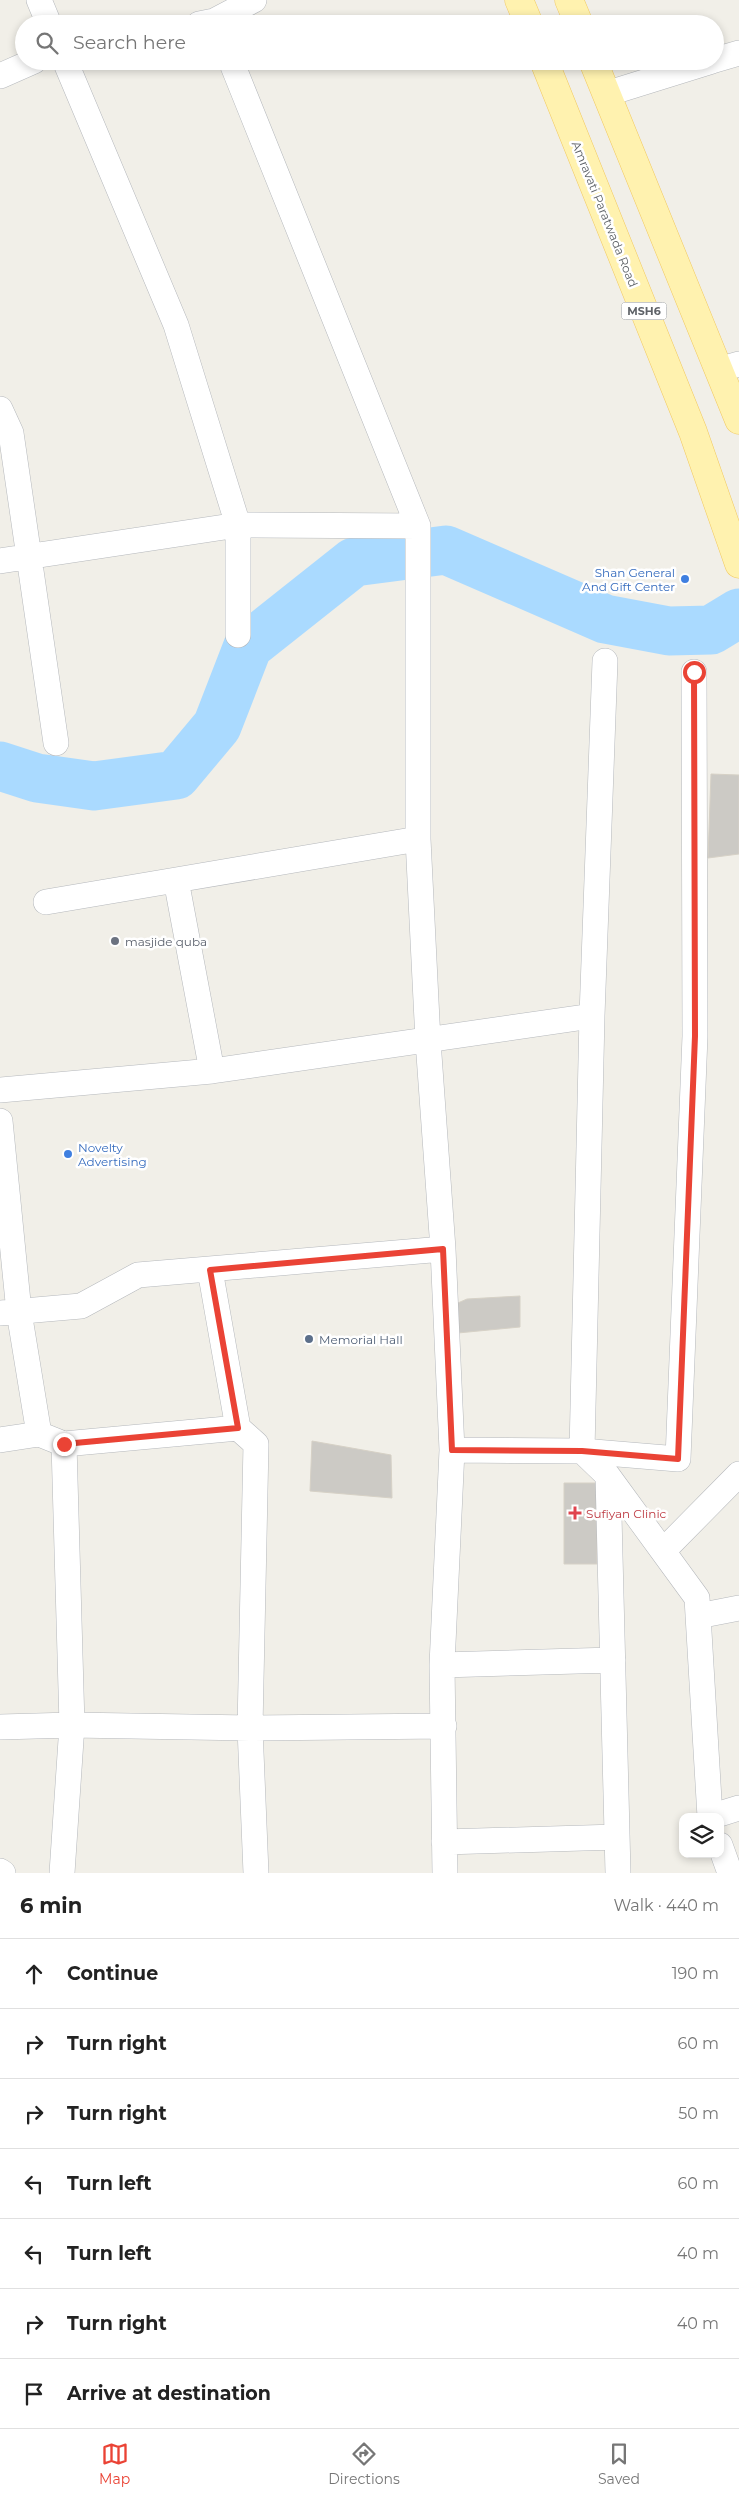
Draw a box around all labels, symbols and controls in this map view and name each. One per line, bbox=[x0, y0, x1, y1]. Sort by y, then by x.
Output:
search box bbox=[15, 15, 724, 70]
icon: search bbox=[33, 29, 61, 57]
text: Search here bbox=[73, 31, 186, 54]
street label: Amravati Paratwada Road bbox=[569, 139, 641, 289]
road number: MSH6 bbox=[622, 302, 666, 320]
place label: Shan General And Gift Center bbox=[582, 565, 675, 594]
marker: Shan General And Gift Center bbox=[679, 573, 691, 585]
route start bbox=[683, 661, 706, 684]
place label: masjide quba bbox=[125, 934, 207, 949]
marker: masjide quba bbox=[109, 935, 121, 947]
place label: Novelty Advertising bbox=[78, 1140, 147, 1169]
marker: Novelty Advertising bbox=[62, 1148, 74, 1160]
place label: Memorial Hall bbox=[319, 1332, 403, 1347]
marker: Memorial Hall bbox=[303, 1333, 315, 1345]
route end bbox=[53, 1433, 76, 1456]
marker: Sufiyan Clinic bbox=[568, 1506, 582, 1520]
place label: Sufiyan Clinic bbox=[586, 1506, 667, 1521]
map controls bbox=[679, 1813, 724, 1858]
button: layers bbox=[679, 1813, 724, 1858]
text: 6 min bbox=[20, 1893, 82, 1918]
text: Walk · 440 m bbox=[613, 1896, 719, 1915]
icon: ahead bbox=[20, 1960, 48, 1988]
text: Continue bbox=[67, 1962, 158, 1985]
text: 190 m bbox=[672, 1964, 719, 1983]
icon: right bbox=[20, 2030, 48, 2058]
text: Turn right bbox=[67, 2032, 167, 2055]
text: 60 m bbox=[677, 2034, 719, 2053]
icon: right bbox=[20, 2100, 48, 2128]
text: Turn right bbox=[67, 2102, 167, 2125]
text: 50 m bbox=[678, 2104, 719, 2123]
icon: left bbox=[20, 2170, 48, 2198]
text: Turn left bbox=[67, 2172, 152, 2195]
text: 60 m bbox=[677, 2174, 719, 2193]
icon: left bbox=[20, 2240, 48, 2268]
text: Turn left bbox=[67, 2242, 152, 2265]
text: 40 m bbox=[677, 2244, 719, 2263]
icon: right bbox=[20, 2310, 48, 2338]
text: Turn right bbox=[67, 2312, 167, 2335]
text: 40 m bbox=[677, 2314, 719, 2333]
icon: arrive bbox=[20, 2380, 48, 2408]
text: Arrive at destination bbox=[67, 2382, 271, 2405]
tab: Map bbox=[99, 2440, 130, 2488]
tab: Directions bbox=[328, 2440, 400, 2488]
tab: Saved bbox=[598, 2440, 640, 2488]

